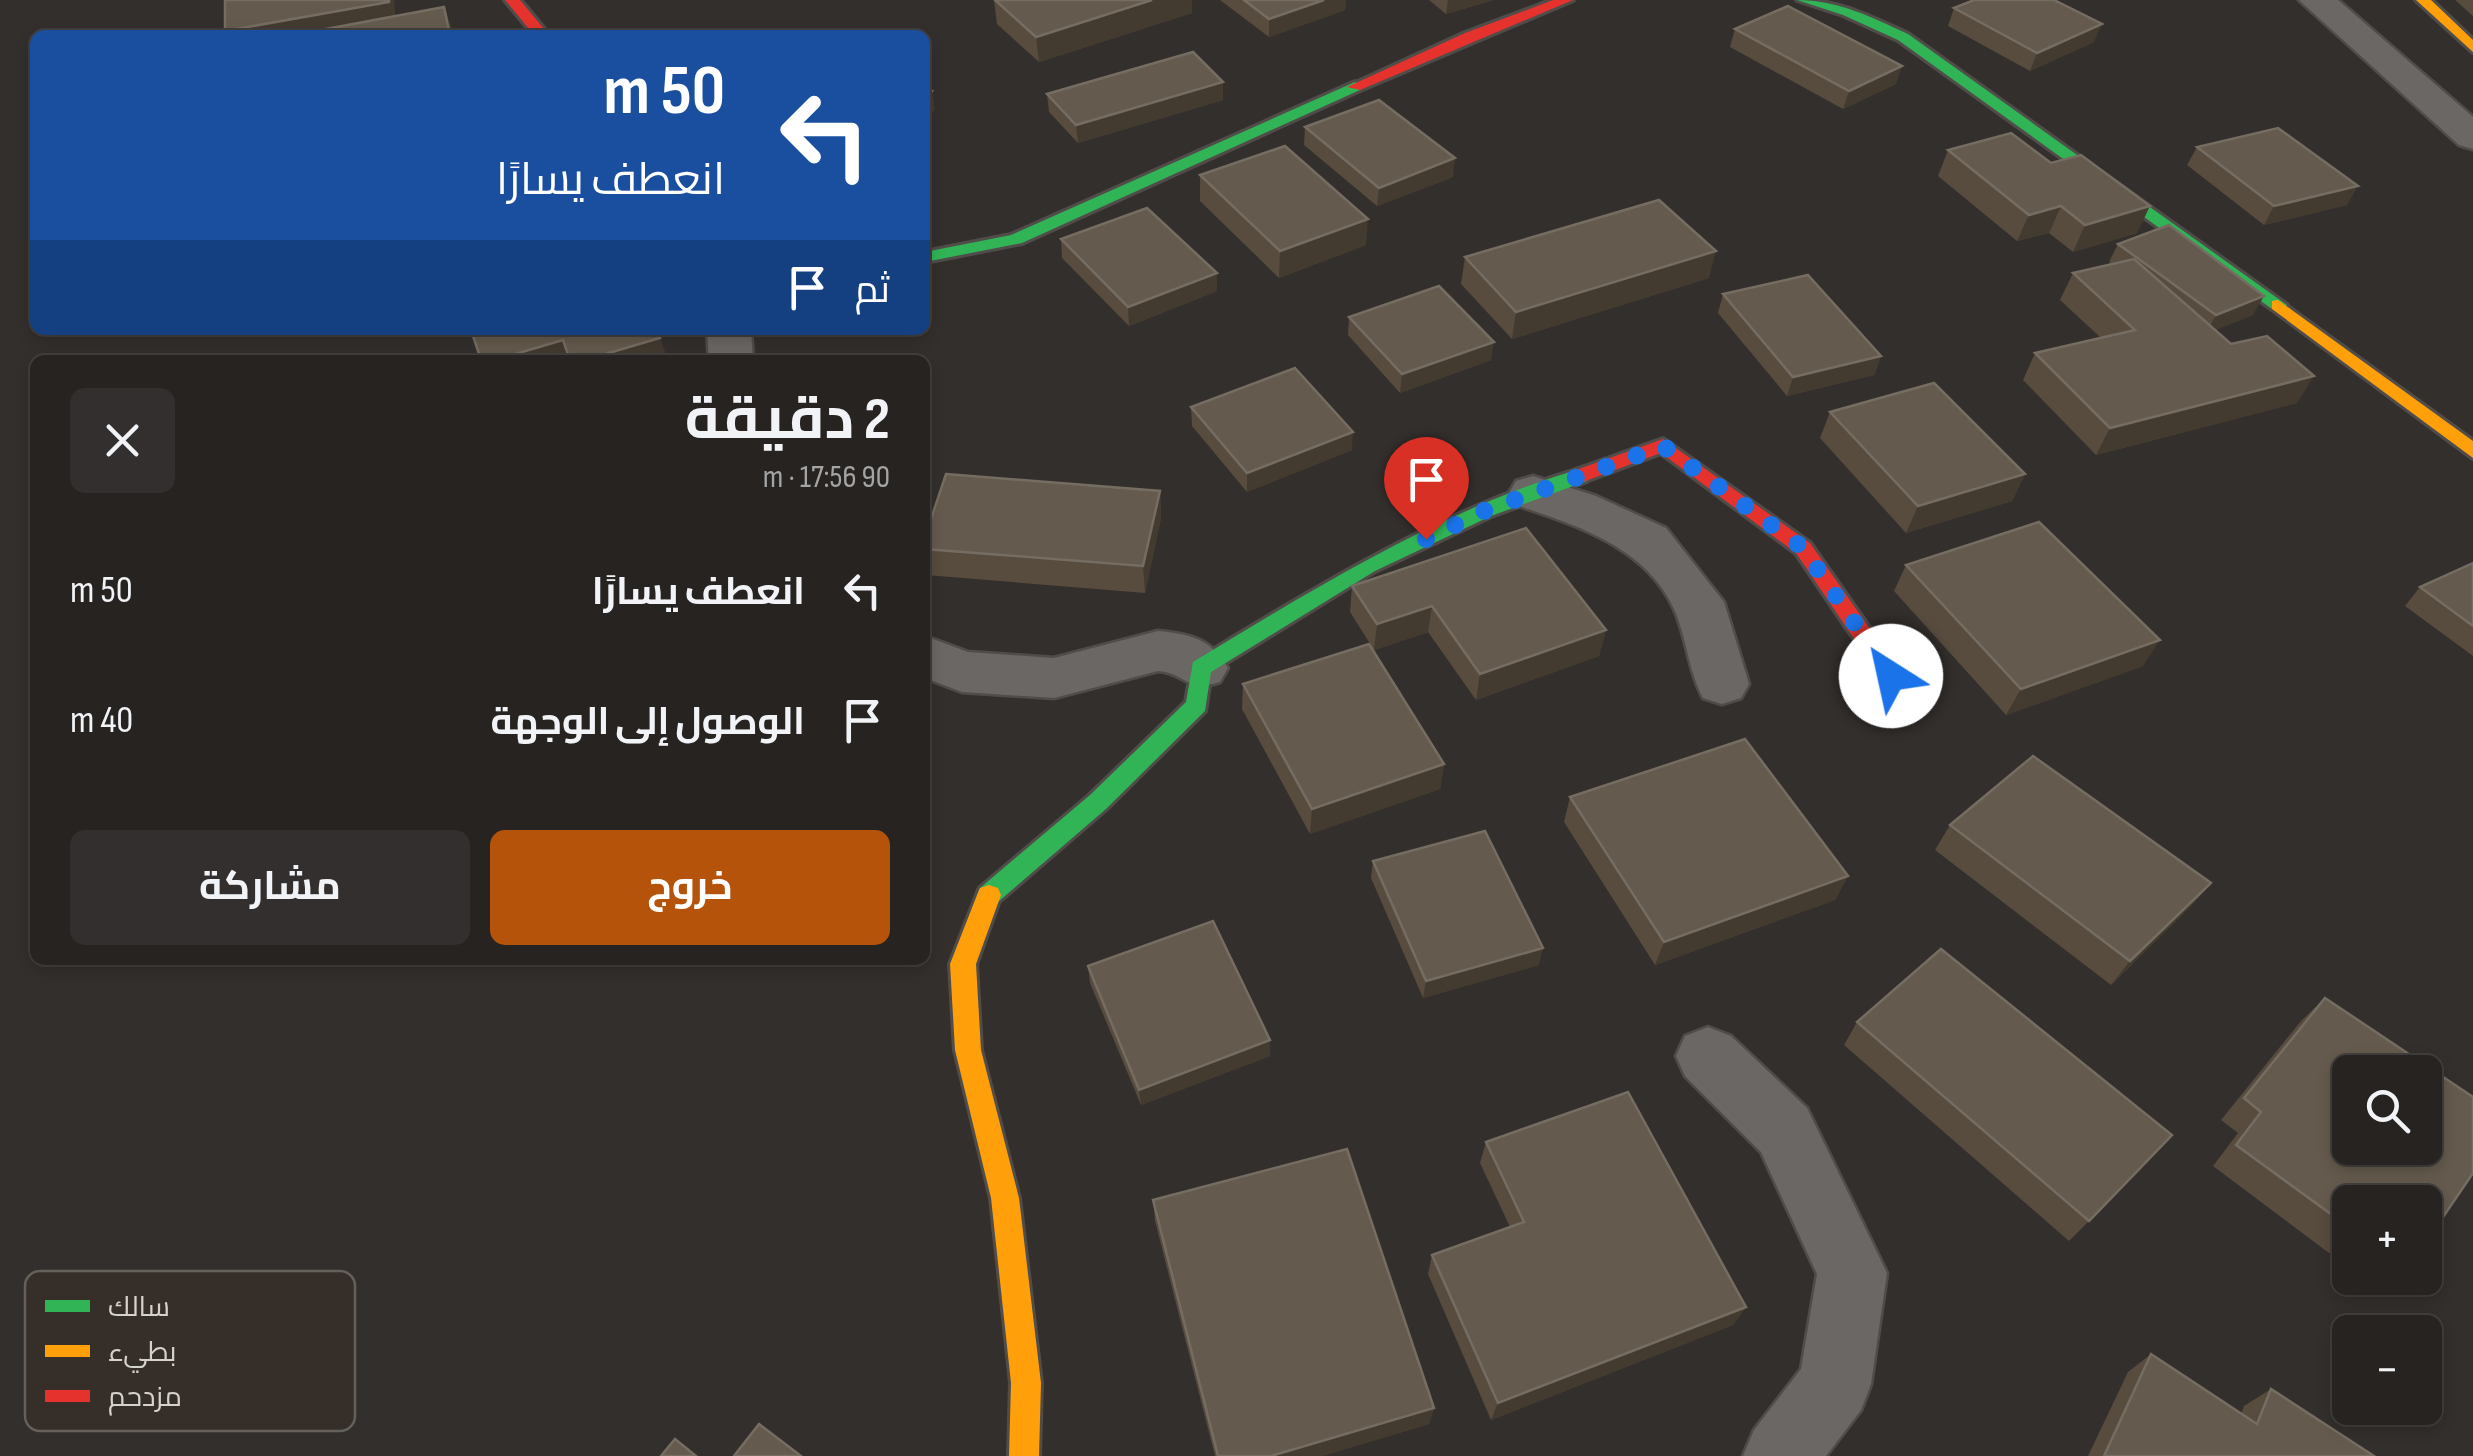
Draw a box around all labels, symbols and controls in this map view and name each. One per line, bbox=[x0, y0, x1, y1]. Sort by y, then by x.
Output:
text: 50 m bbox=[604, 50, 725, 134]
icon: left bbox=[760, 70, 890, 200]
text: انعطف يسارًا bbox=[496, 153, 725, 208]
icon: arrive bbox=[780, 260, 835, 315]
text: ثم bbox=[855, 268, 890, 313]
text: 2 دقيقة bbox=[685, 384, 890, 456]
button: close bbox=[70, 388, 175, 493]
pin bbox=[1384, 437, 1469, 540]
icon: arrive bbox=[1399, 452, 1454, 507]
text: 90 m · 17:56 bbox=[763, 458, 890, 497]
icon: left bbox=[835, 563, 890, 618]
text: 50 m bbox=[70, 568, 133, 613]
text: انعطف يسارًا bbox=[592, 570, 805, 615]
position arrow bbox=[1839, 624, 1943, 728]
icon: arrive bbox=[835, 693, 890, 748]
text: 40 m bbox=[70, 698, 133, 743]
text: الوصول إلى الوجهة bbox=[490, 700, 805, 745]
button: مشاركة bbox=[70, 830, 470, 945]
button: خروج bbox=[490, 830, 890, 945]
map controls bbox=[2332, 1055, 2442, 1425]
button: search bbox=[2332, 1055, 2442, 1165]
button: + bbox=[2332, 1185, 2442, 1295]
legend bbox=[25, 1271, 355, 1431]
text: سالك bbox=[108, 1291, 170, 1324]
button: − bbox=[2332, 1315, 2442, 1425]
text: بطيء bbox=[108, 1336, 176, 1373]
text: مزدحم bbox=[108, 1381, 182, 1416]

